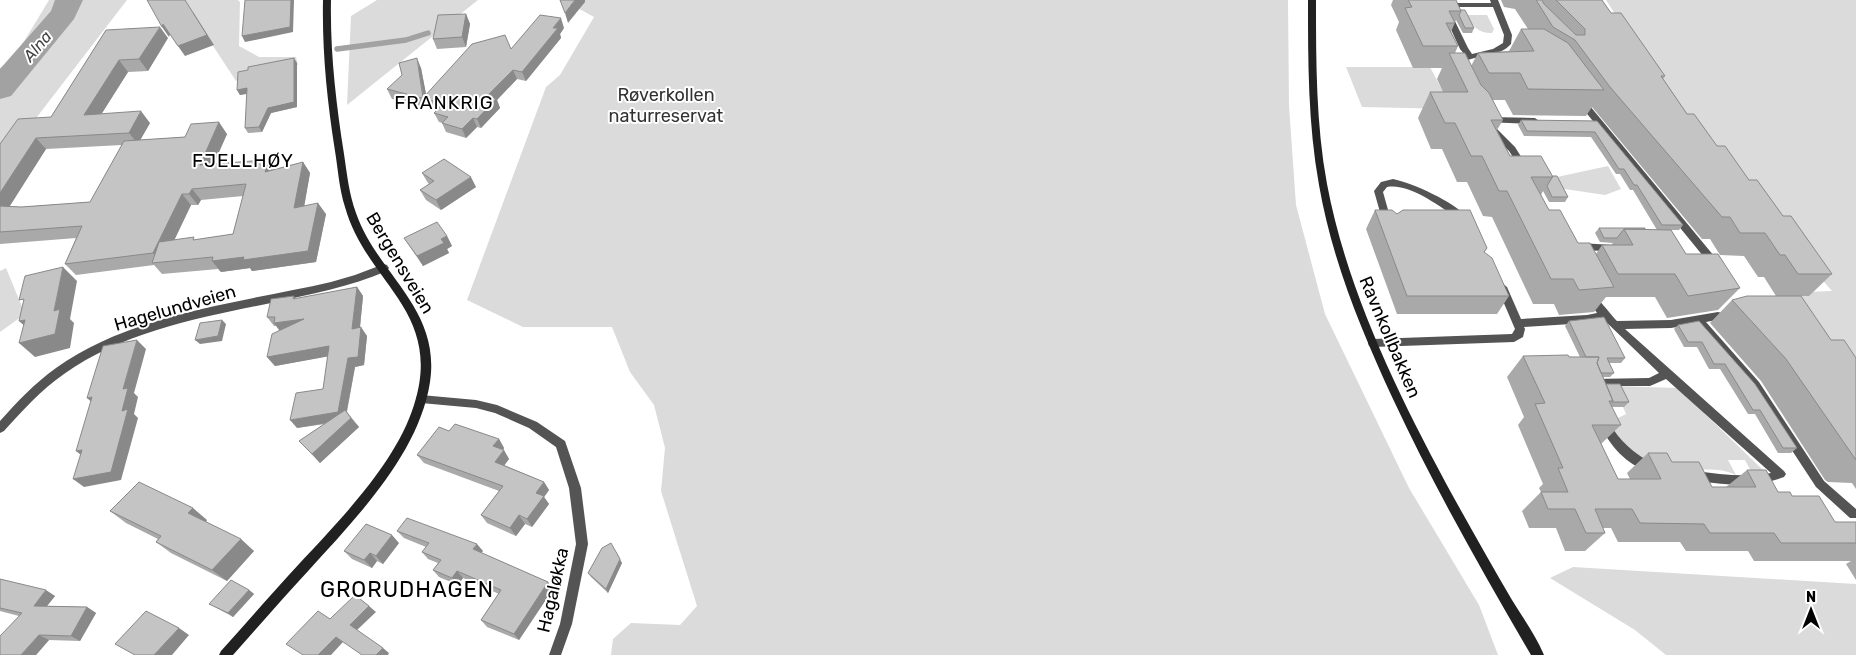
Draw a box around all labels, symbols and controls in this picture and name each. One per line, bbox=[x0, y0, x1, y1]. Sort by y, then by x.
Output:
water label: Alna bbox=[19, 27, 56, 66]
park label: Røverkollen naturreservat bbox=[609, 84, 723, 127]
district label: FRANKRIG bbox=[394, 91, 494, 114]
district label: FJELLHØY bbox=[192, 149, 294, 172]
street label: Bergensveien bbox=[361, 208, 439, 318]
street label: Ravnkollbakken bbox=[1354, 273, 1426, 401]
street label: Hagelundveien bbox=[112, 280, 238, 336]
street label: Hagaløkka bbox=[533, 545, 573, 635]
district label: GRORUDHAGEN bbox=[320, 576, 494, 603]
north arrow bbox=[1786, 585, 1836, 635]
text: N bbox=[1806, 589, 1816, 606]

